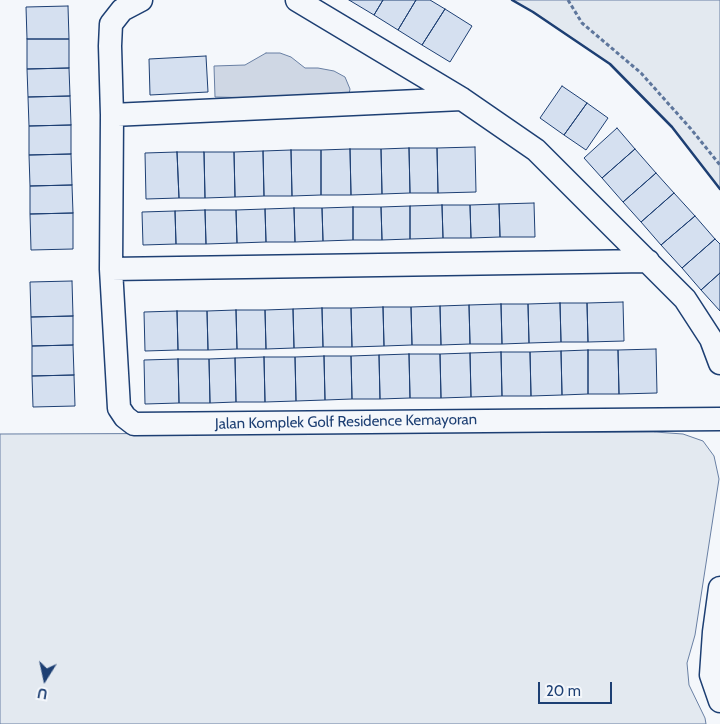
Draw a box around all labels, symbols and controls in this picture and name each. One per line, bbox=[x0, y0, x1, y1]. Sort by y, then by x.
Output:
street label: Jalan Komplek Golf Residence Kemayoran bbox=[215, 411, 477, 433]
north arrow bbox=[20, 654, 70, 704]
scale bar bbox=[540, 672, 614, 704]
text: 20 m bbox=[546, 682, 581, 700]
text: U bbox=[36, 684, 49, 704]

